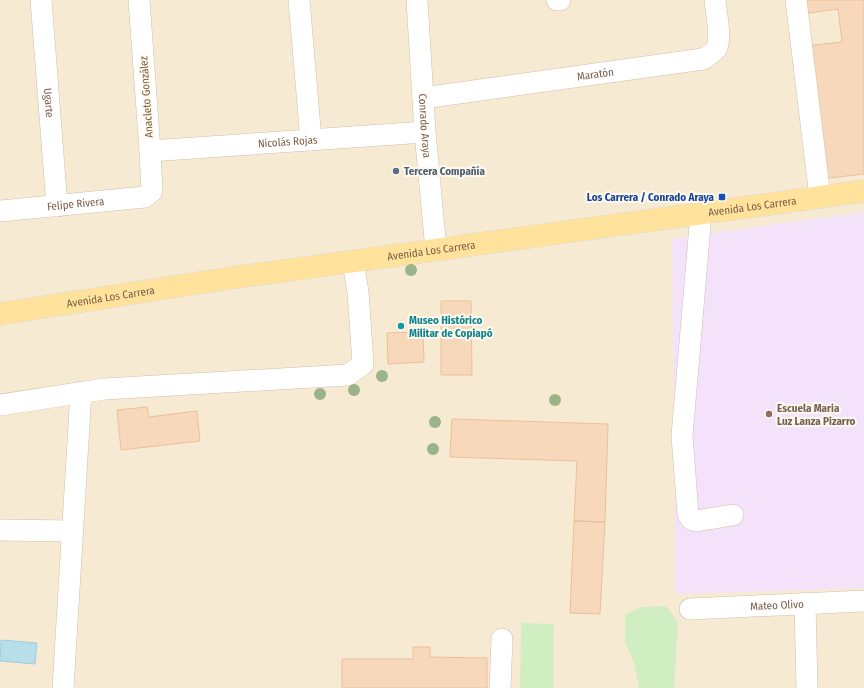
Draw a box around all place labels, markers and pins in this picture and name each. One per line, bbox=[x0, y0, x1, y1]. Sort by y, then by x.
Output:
place label: Tercera Compañía bbox=[404, 165, 485, 178]
marker: Tercera Compañía bbox=[391, 166, 401, 176]
place label: Los Carrera / Conrado Araya bbox=[587, 191, 715, 204]
marker: Los Carrera / Conrado Araya bbox=[717, 192, 727, 202]
place label: Museo Histórico Militar de Copiapó bbox=[409, 314, 493, 340]
marker: Museo Histórico Militar de Copiapó bbox=[396, 321, 406, 331]
place label: Escuela Maria Luz Lanza Pizarro bbox=[777, 402, 856, 428]
marker: Escuela Maria Luz Lanza Pizarro bbox=[764, 409, 774, 419]

